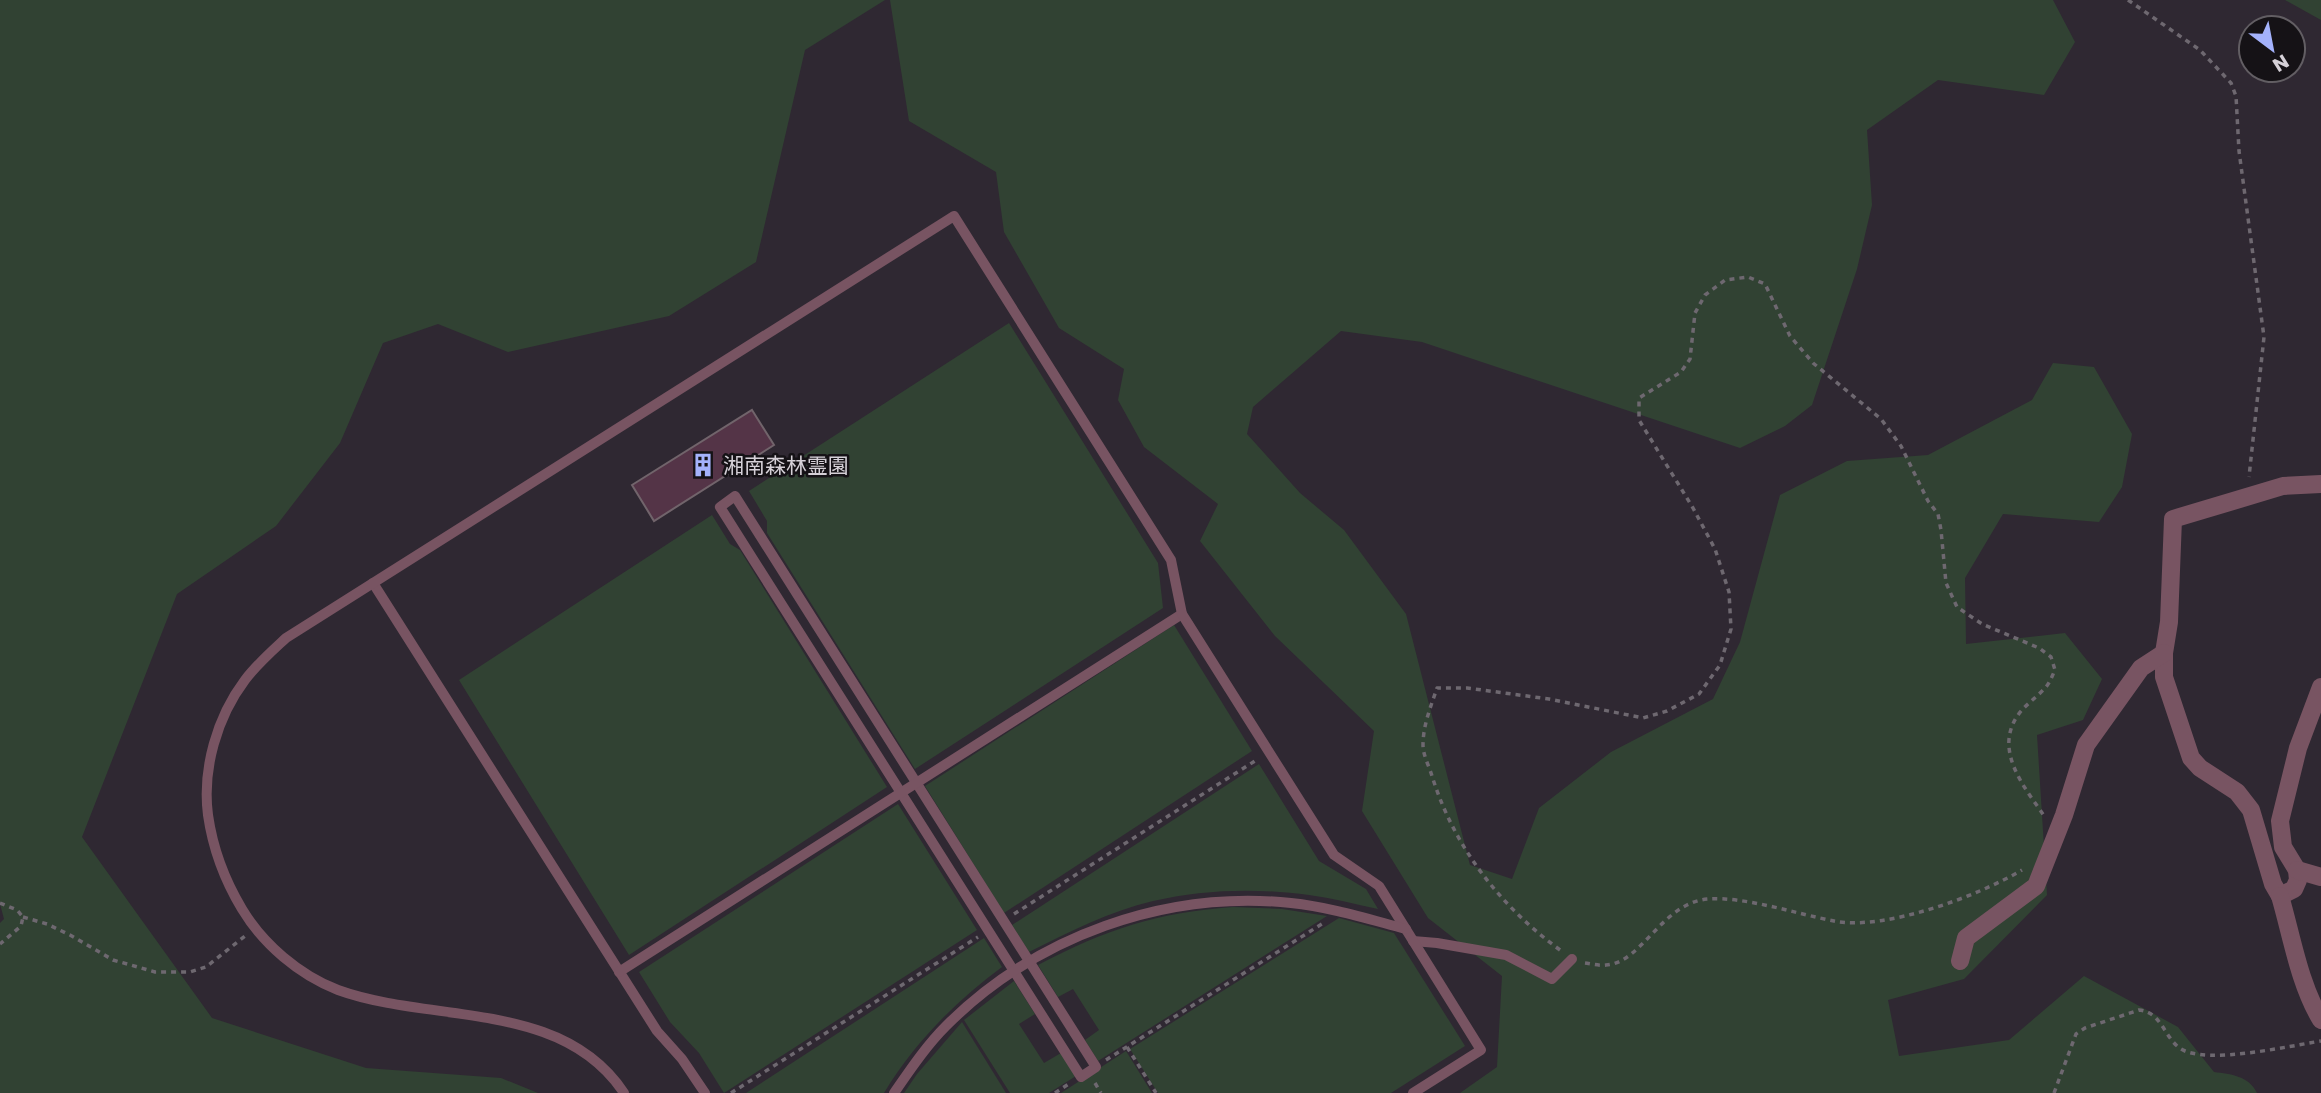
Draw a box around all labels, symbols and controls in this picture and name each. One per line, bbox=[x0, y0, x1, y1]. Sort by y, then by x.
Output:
north arrow bbox=[2237, 14, 2307, 84]
text: N bbox=[2268, 48, 2294, 78]
building icon: 湘南森林霊園 bbox=[689, 451, 717, 479]
place label: 湘南森林霊園 bbox=[723, 451, 849, 480]

